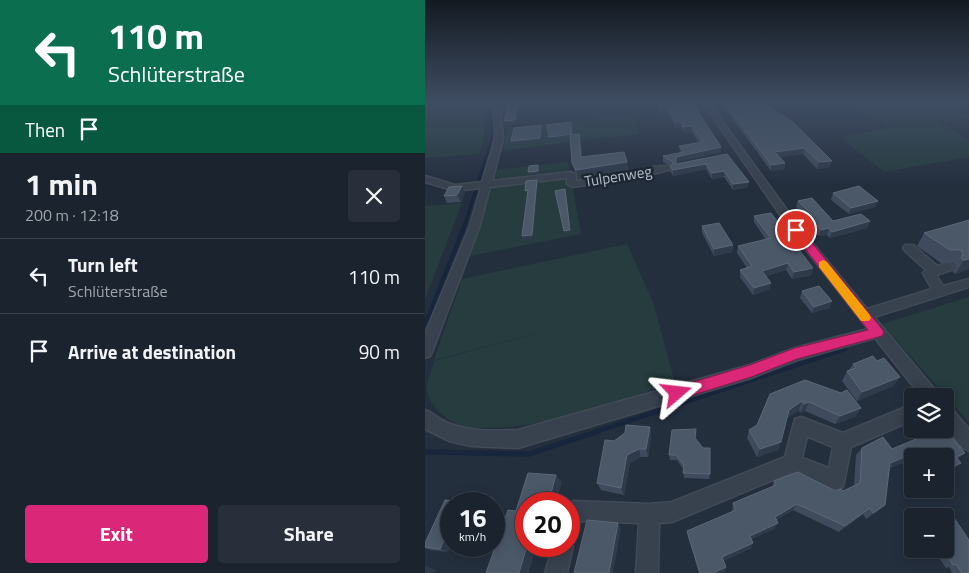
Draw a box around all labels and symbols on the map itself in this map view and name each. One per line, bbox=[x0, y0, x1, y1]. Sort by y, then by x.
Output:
street label: Tulpenweg bbox=[583, 159, 654, 193]
pin bbox=[775, 209, 817, 251]
position arrow bbox=[650, 366, 702, 418]
speed limit sign: 20 bbox=[515, 492, 580, 557]

